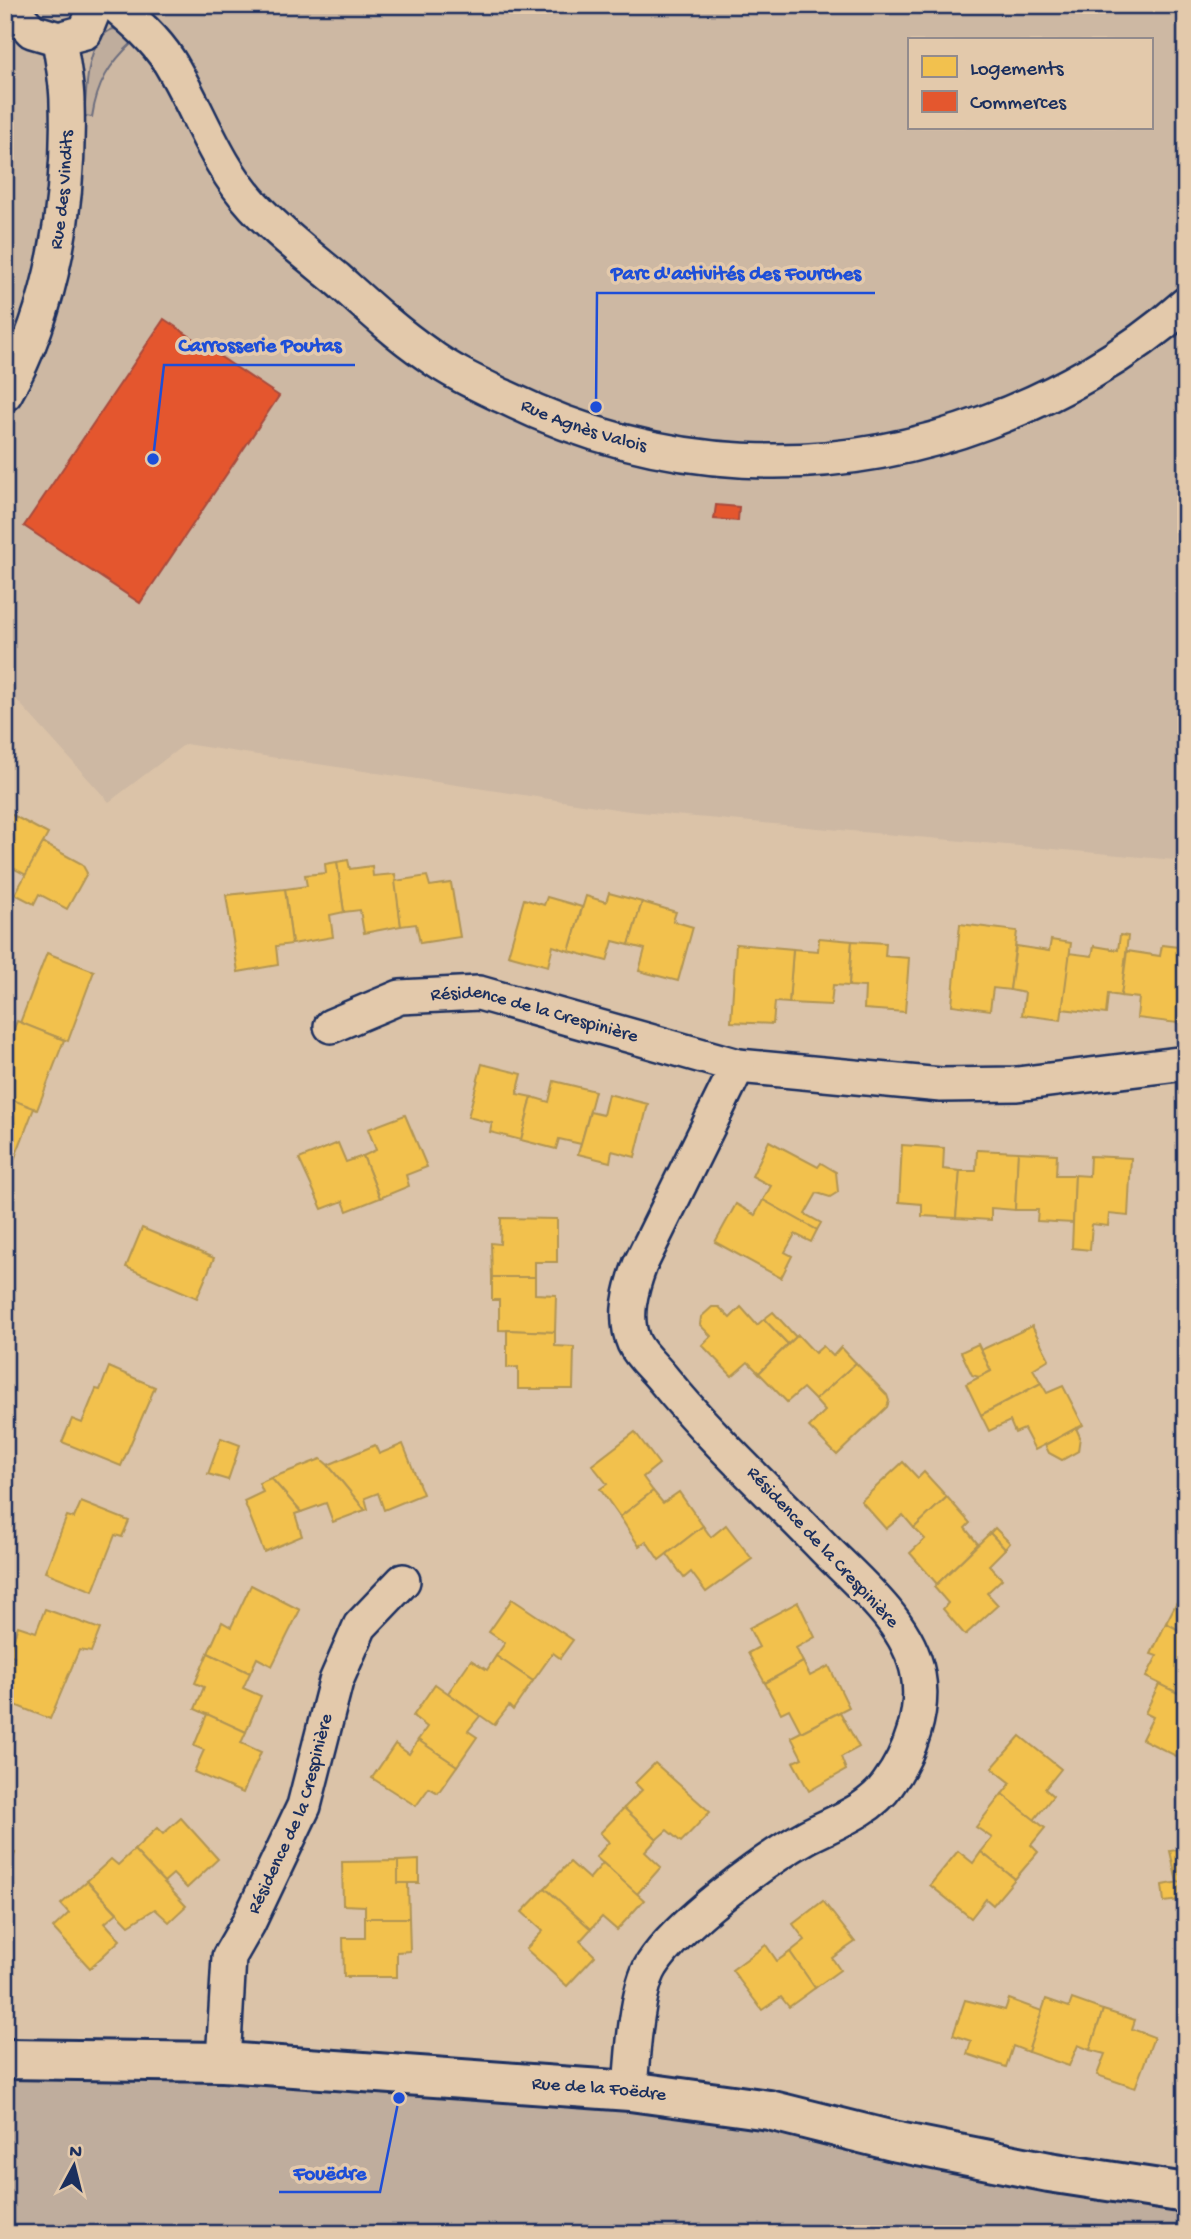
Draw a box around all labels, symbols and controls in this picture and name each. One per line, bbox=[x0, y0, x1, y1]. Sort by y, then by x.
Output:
legend bbox=[908, 38, 1152, 130]
text: Logements bbox=[970, 58, 1065, 83]
text: Commerces bbox=[970, 92, 1067, 117]
street label: Rue des Vindits bbox=[45, 129, 79, 251]
callout: Parc d'activités des Fourches bbox=[597, 251, 875, 293]
text: Parc d'activités des Fourches bbox=[610, 263, 862, 288]
callout: Carrosserie Poutas bbox=[164, 323, 355, 365]
text: Carrosserie Poutas bbox=[177, 335, 343, 360]
street label: Rue Agnès Valois bbox=[517, 394, 650, 458]
street label: Résidence de la Crespinière bbox=[430, 981, 641, 1049]
street label: Résidence de la Crespinière bbox=[741, 1462, 903, 1634]
street label: Résidence de la Crespinière bbox=[243, 1711, 339, 1918]
street label: Rue de la Foëdre bbox=[531, 2073, 668, 2107]
north arrow bbox=[38, 2130, 108, 2200]
text: N bbox=[68, 2140, 83, 2165]
callout: Fouëdre bbox=[279, 2150, 380, 2192]
text: Fouëdre bbox=[293, 2163, 368, 2188]

